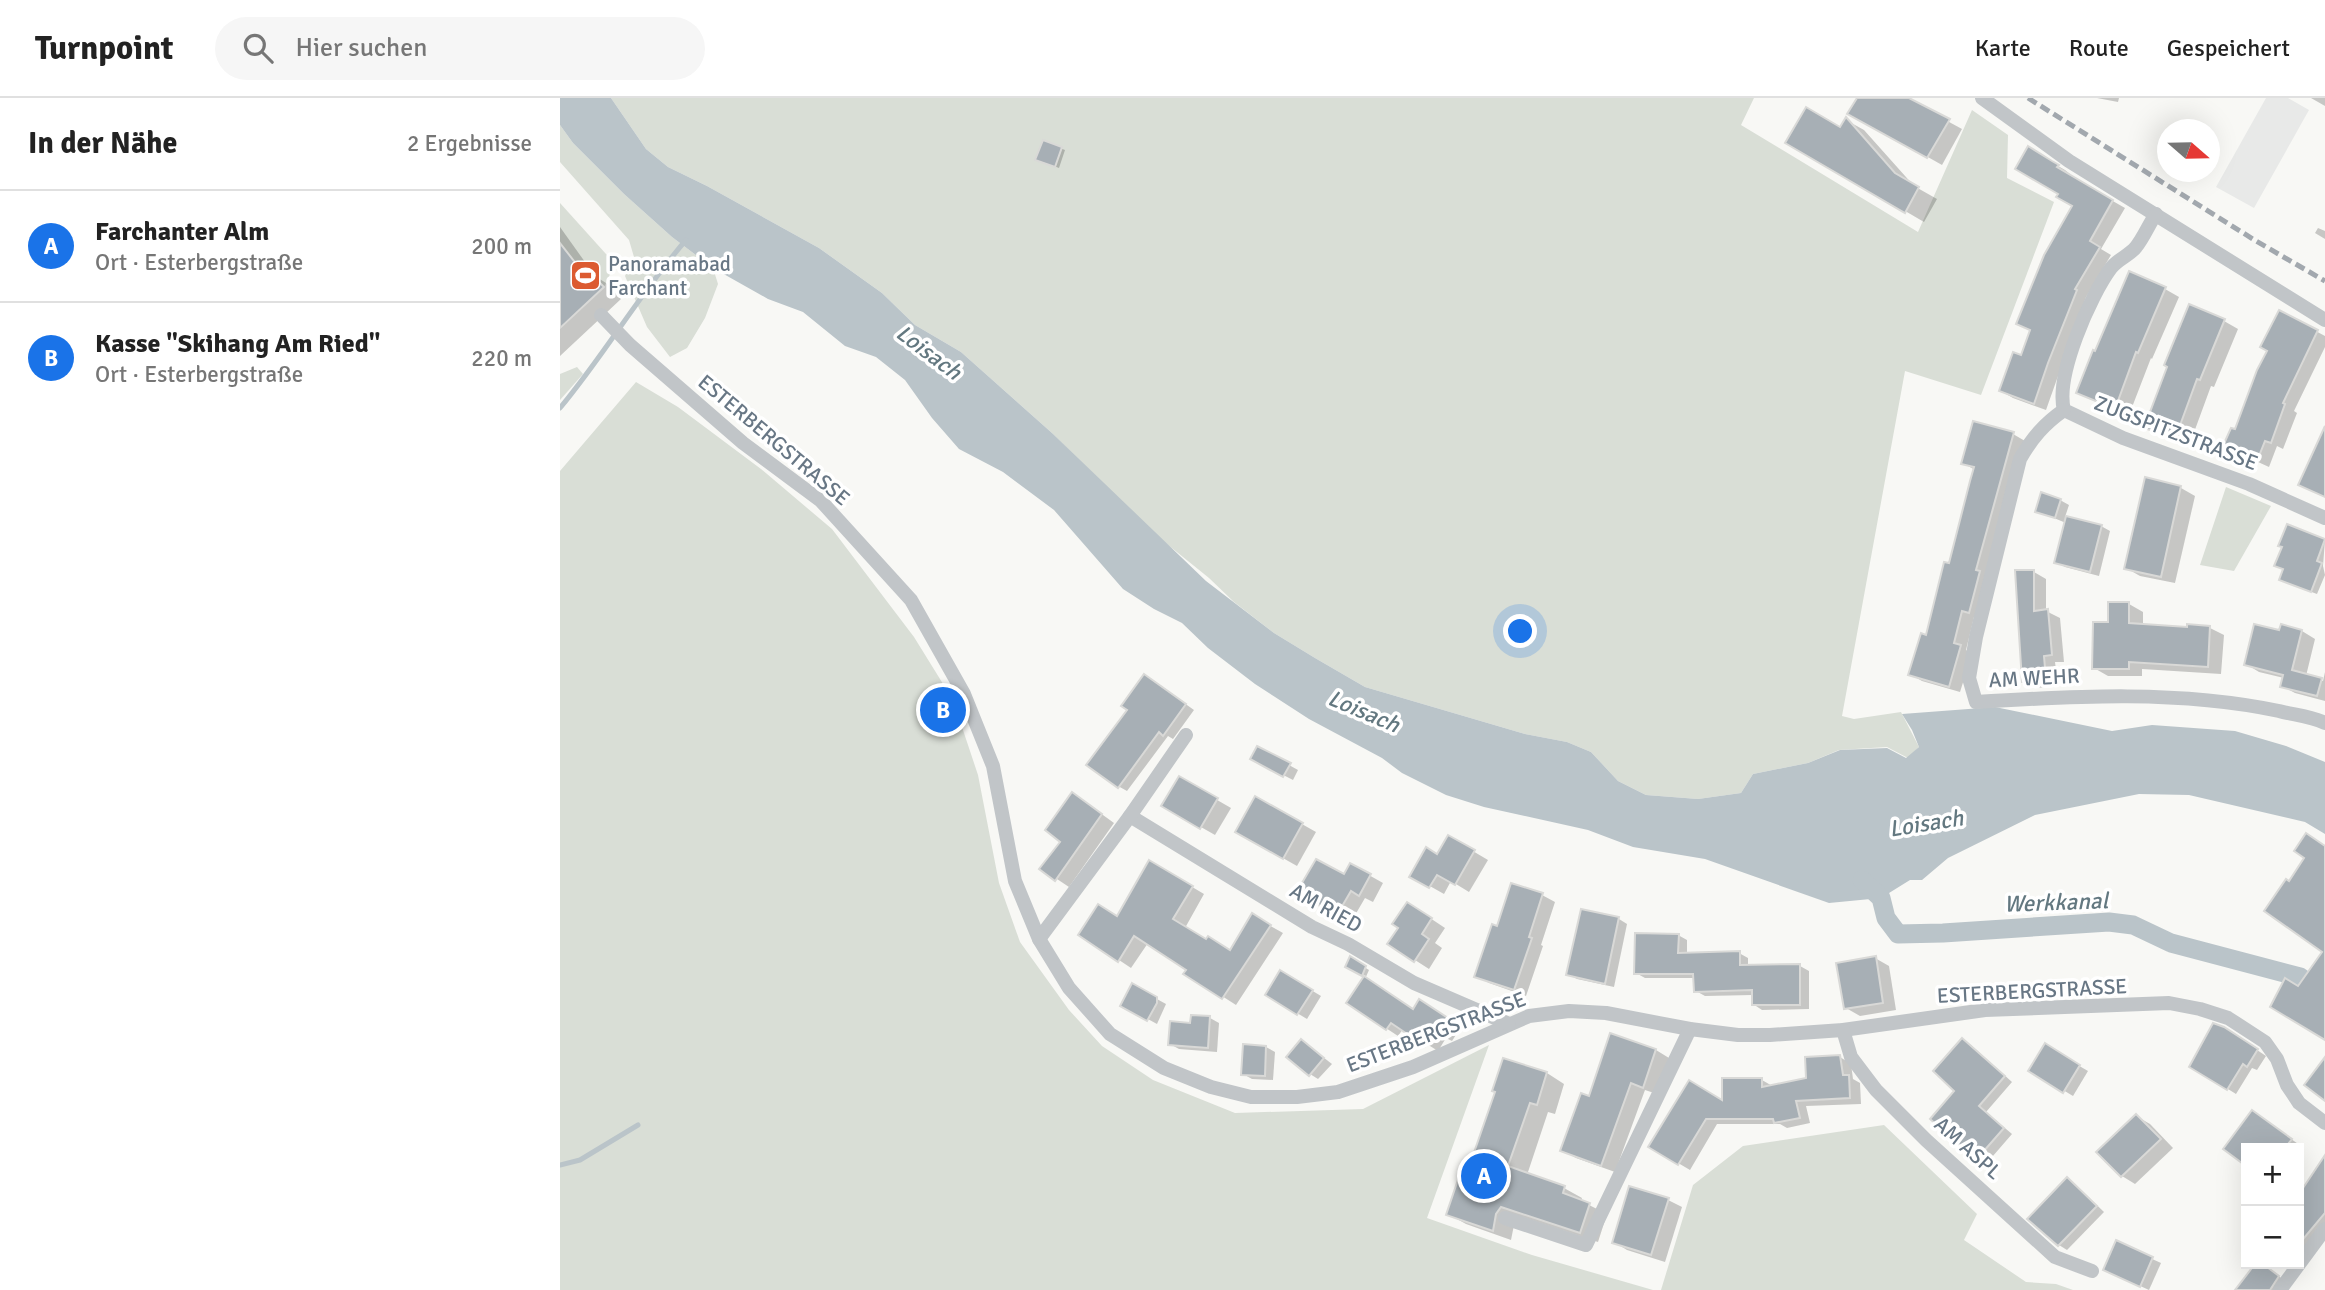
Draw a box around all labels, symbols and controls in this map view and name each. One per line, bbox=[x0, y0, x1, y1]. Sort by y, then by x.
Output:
search box bbox=[215, 17, 705, 80]
text: Turnpoint bbox=[35, 28, 173, 69]
icon: search bbox=[239, 29, 277, 67]
text: Hier suchen bbox=[295, 32, 427, 64]
text: Karte bbox=[1975, 33, 2031, 63]
text: Route bbox=[2069, 33, 2129, 63]
text: Gespeichert bbox=[2167, 33, 2290, 63]
north arrow bbox=[2157, 119, 2220, 182]
text: In der Nähe bbox=[28, 125, 177, 162]
text: 2 Ergebnisse bbox=[407, 129, 532, 158]
text: Farchanter Alm bbox=[95, 216, 269, 248]
text: A bbox=[44, 232, 58, 261]
text: 200 m bbox=[471, 232, 532, 261]
text: Ort · Esterbergstraße bbox=[95, 248, 303, 277]
place label: Panoramabad Farchant bbox=[608, 251, 731, 301]
sports icon: Panoramabad Farchant bbox=[568, 259, 602, 293]
water label: Loisach bbox=[890, 318, 968, 387]
text: Kasse "Skihang Am Ried" bbox=[95, 328, 380, 360]
text: B bbox=[44, 344, 58, 373]
text: 220 m bbox=[471, 344, 532, 373]
text: Ort · Esterbergstraße bbox=[95, 360, 303, 389]
street label: ESTERBERGSTRASSE bbox=[693, 369, 855, 511]
street label: ZUGSPITZSTRASSE bbox=[2091, 390, 2261, 476]
your location bbox=[1503, 614, 1537, 648]
street label: AM WEHR bbox=[1988, 663, 2080, 693]
pin: B bbox=[920, 684, 966, 736]
water label: Loisach bbox=[1324, 684, 1405, 740]
water label: Loisach bbox=[1887, 803, 1967, 844]
street label: AM RIED bbox=[1285, 878, 1367, 938]
water label: Werkkanal bbox=[2003, 886, 2111, 919]
street label: ESTERBERGSTRASSE bbox=[1936, 973, 2128, 1009]
street label: ESTERBERGSTRASSE bbox=[1342, 986, 1530, 1078]
street label: AM ASPL bbox=[1929, 1111, 2007, 1185]
map controls bbox=[2241, 1143, 2304, 1269]
button: + bbox=[2241, 1143, 2304, 1206]
pin: A bbox=[1461, 1150, 1507, 1202]
button: − bbox=[2241, 1206, 2304, 1269]

